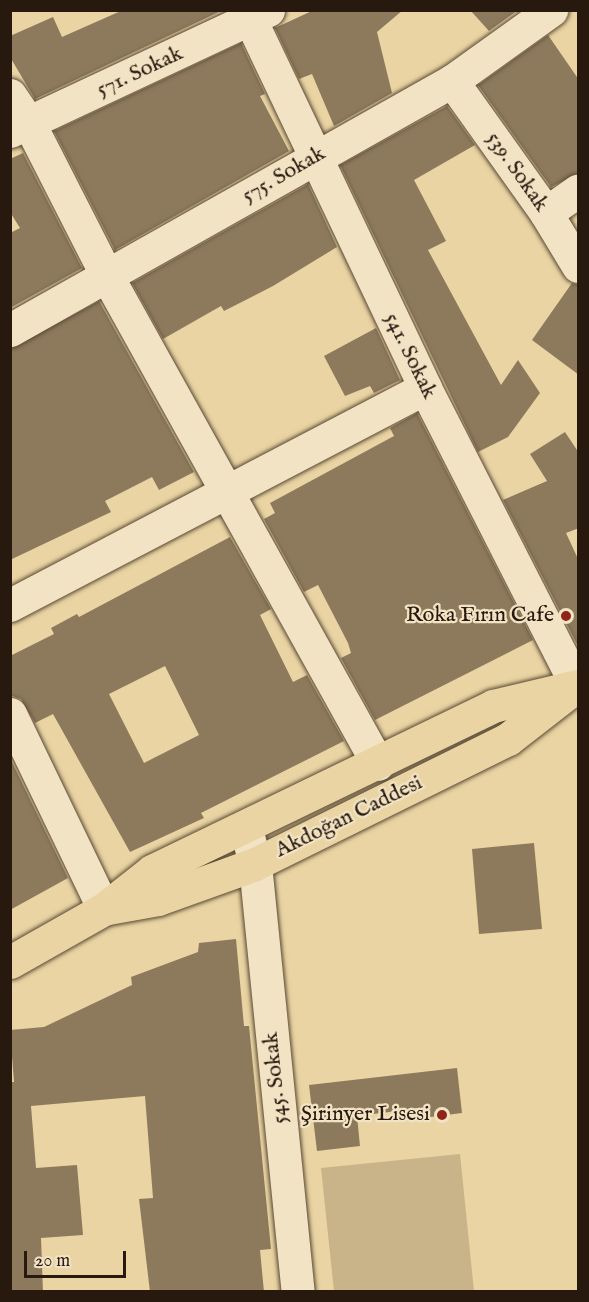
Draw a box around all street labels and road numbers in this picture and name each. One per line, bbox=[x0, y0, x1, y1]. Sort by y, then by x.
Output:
street label: 571. Sokak bbox=[93, 41, 187, 103]
street label: 539. Sokak bbox=[480, 127, 554, 217]
street label: 575. Sokak bbox=[238, 141, 330, 209]
street label: 541. Sokak bbox=[378, 309, 442, 403]
street label: Akdoğan Caddesi bbox=[271, 770, 427, 864]
street label: 545. Sokak bbox=[258, 1031, 294, 1125]

